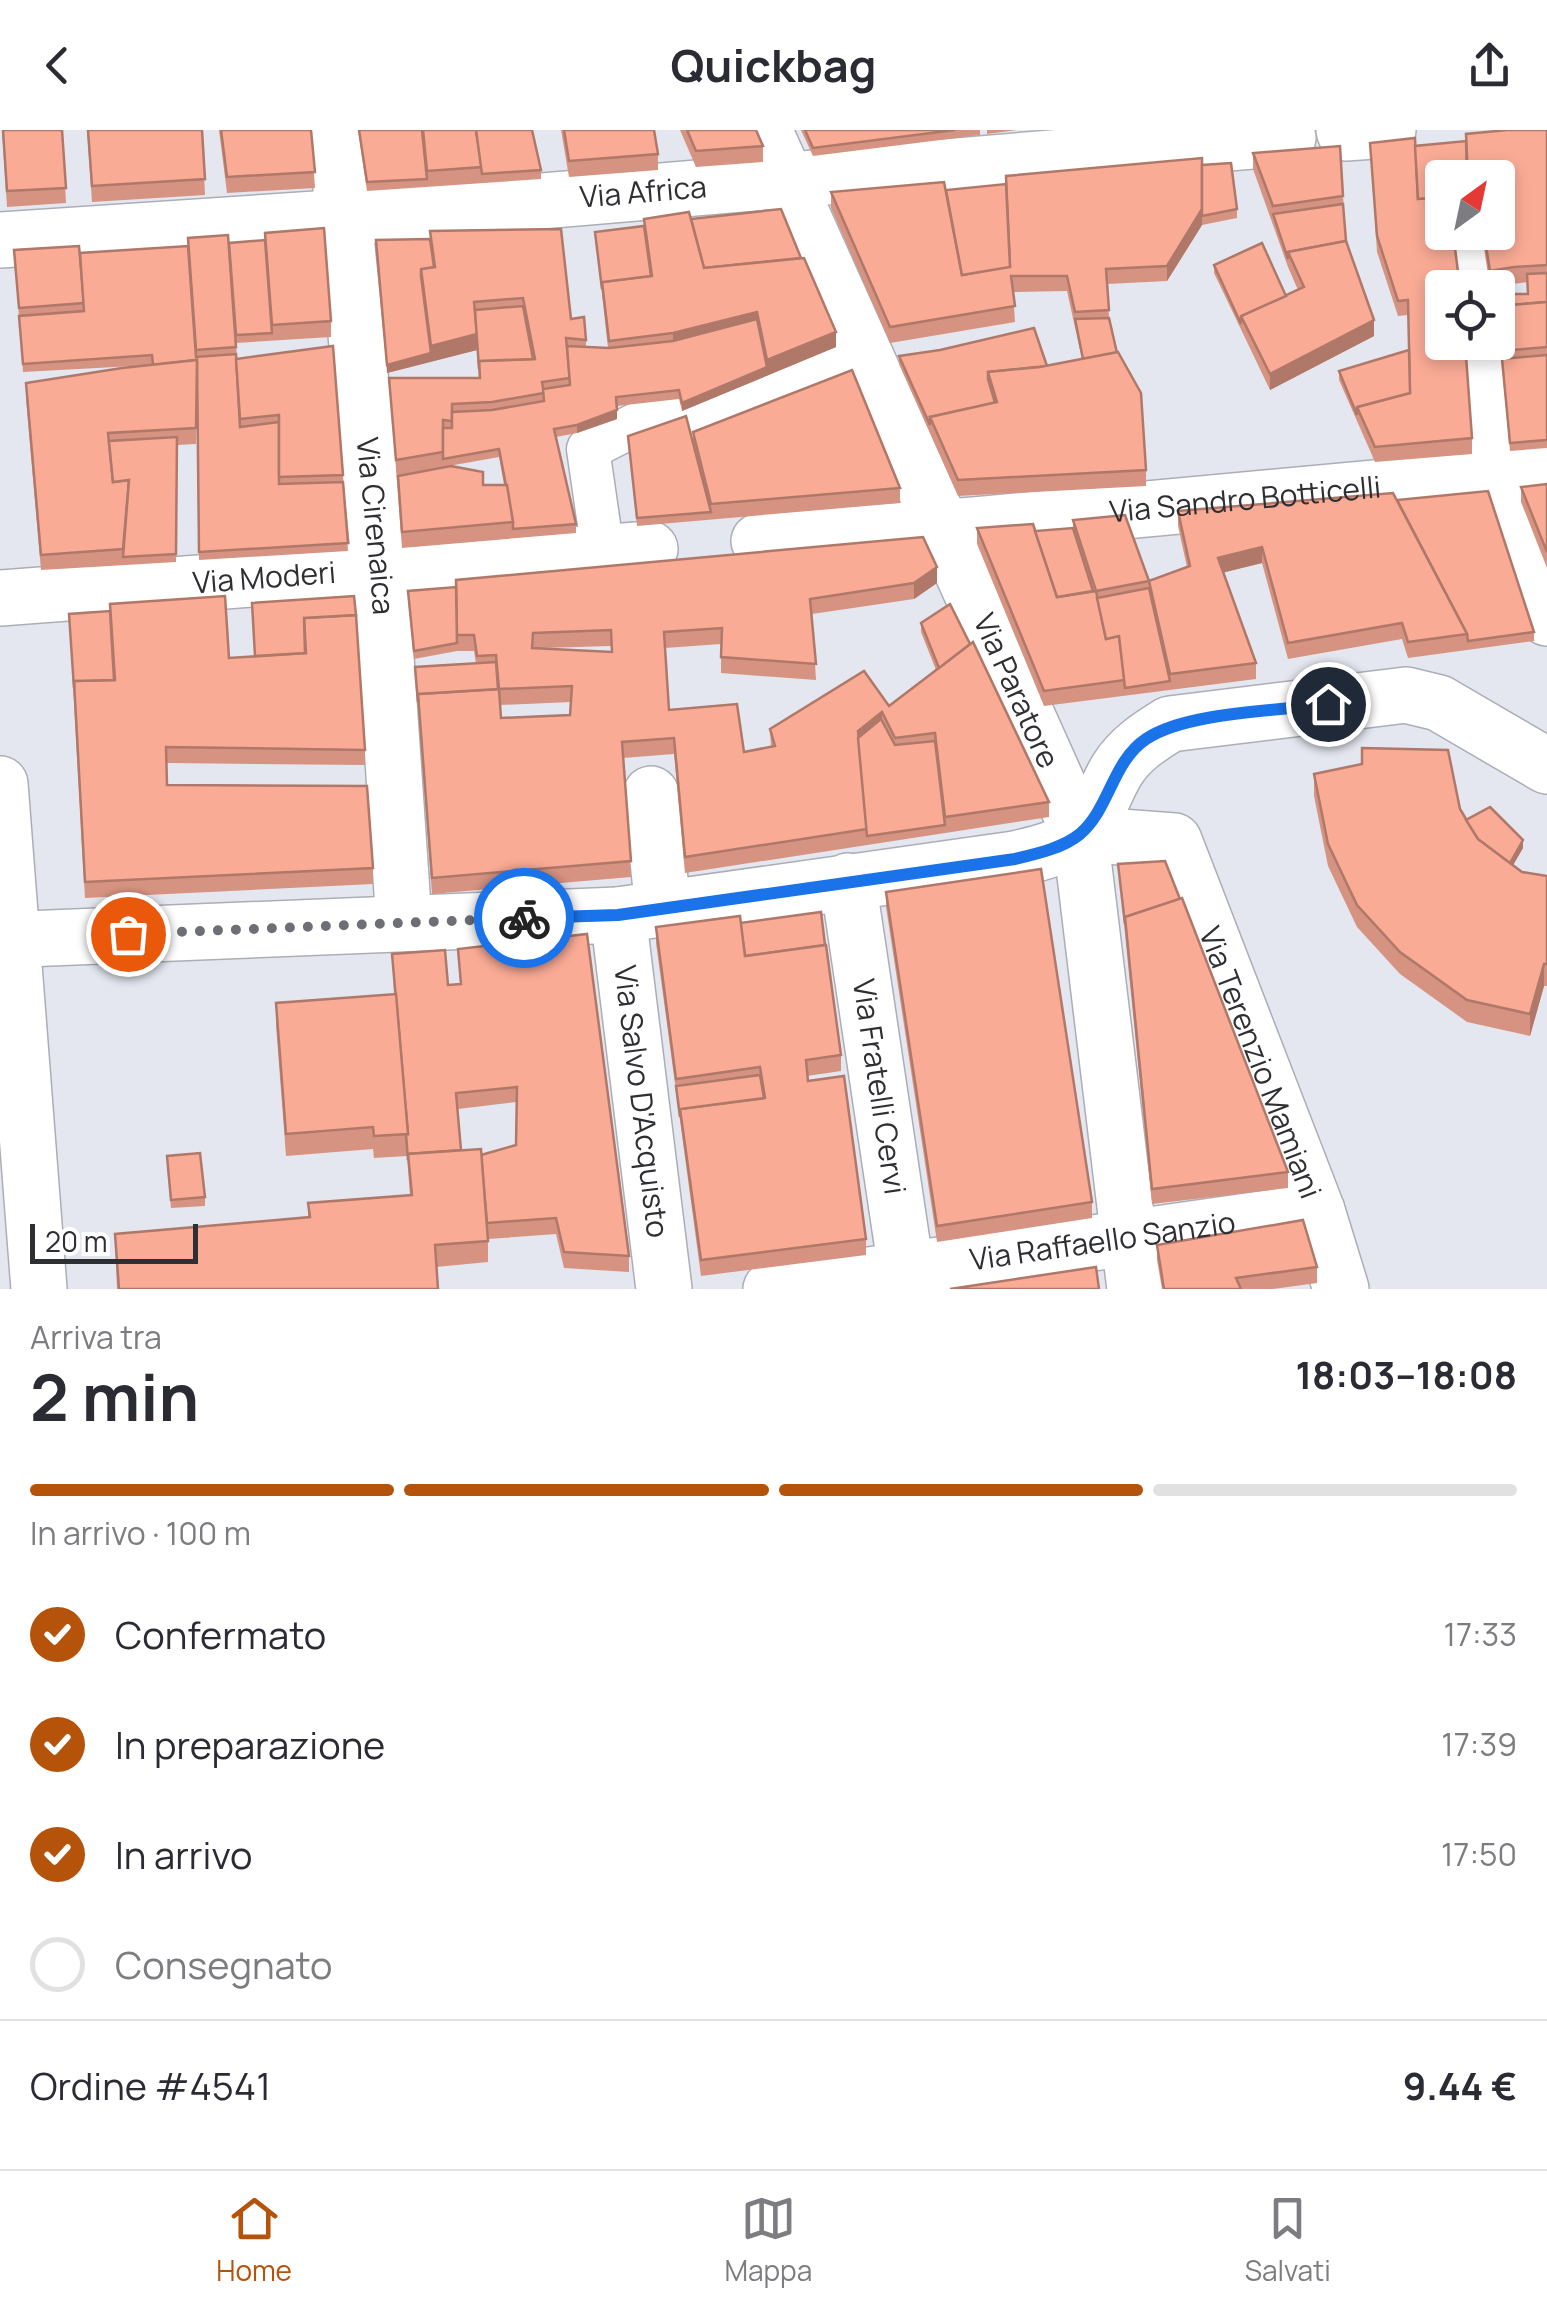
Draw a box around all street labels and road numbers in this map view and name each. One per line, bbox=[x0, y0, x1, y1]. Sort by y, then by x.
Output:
street label: Via Africa bbox=[578, 165, 708, 217]
street label: Via Cirenaica bbox=[348, 435, 405, 616]
street label: Via Sandro Botticelli bbox=[1108, 465, 1383, 531]
street label: Via Moderi bbox=[191, 551, 337, 602]
street label: Via Paratore bbox=[965, 607, 1070, 774]
street label: Via Terenzio Mamiani bbox=[1190, 920, 1332, 1204]
street label: Via Salvo D'Acquisto bbox=[605, 963, 680, 1240]
street label: Via Fratelli Cervi bbox=[844, 976, 917, 1197]
street label: Via Raffaello Sanzio bbox=[967, 1201, 1238, 1279]

